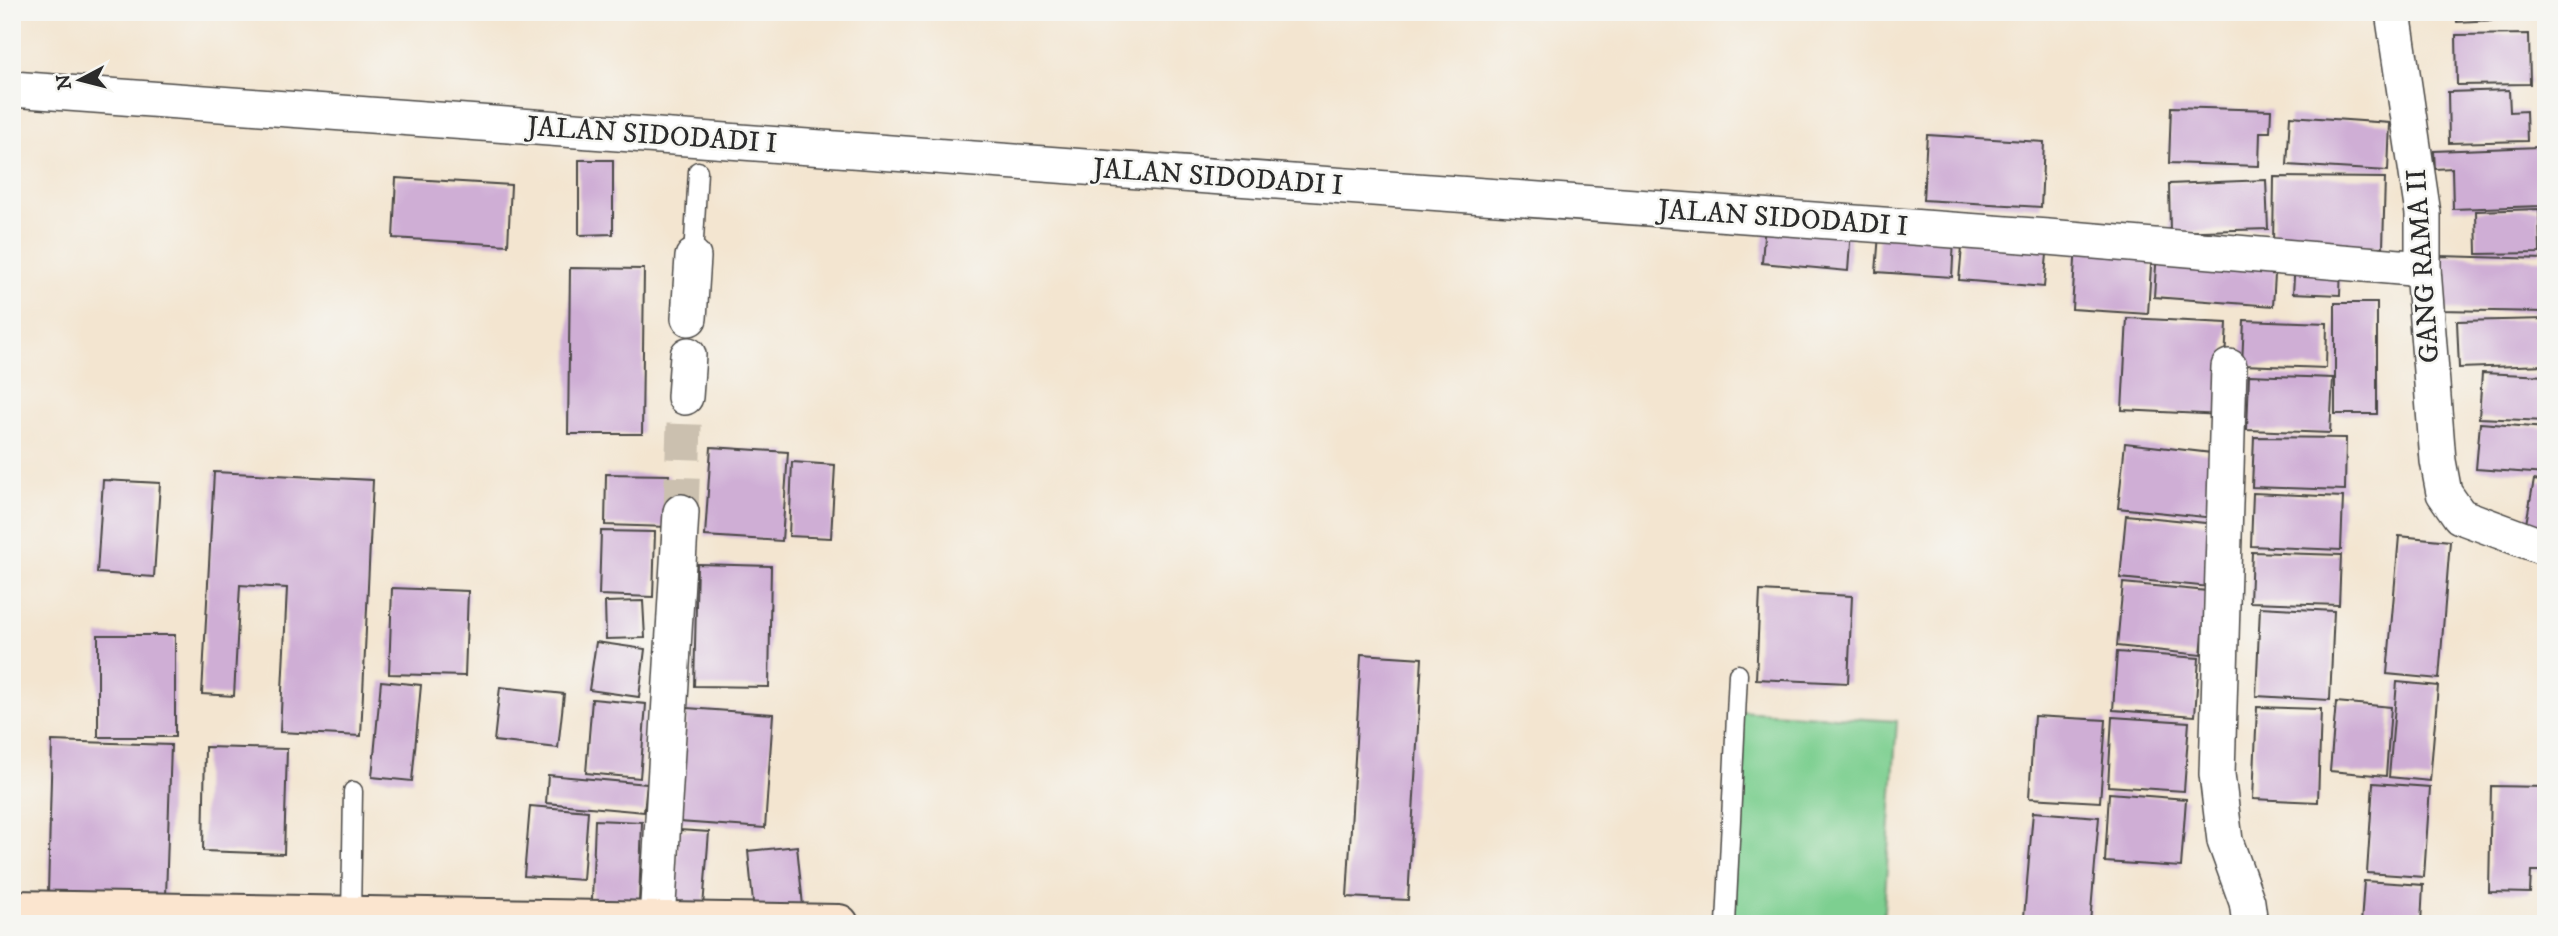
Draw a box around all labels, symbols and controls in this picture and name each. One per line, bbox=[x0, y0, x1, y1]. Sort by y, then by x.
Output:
north arrow bbox=[46, 46, 116, 116]
text: N bbox=[52, 72, 77, 91]
street label: JALAN SIDODADI I bbox=[523, 109, 778, 161]
street label: JALAN SIDODADI I bbox=[1089, 151, 1344, 203]
street label: GANG RAMA II bbox=[2399, 168, 2447, 364]
street label: JALAN SIDODADI I bbox=[1654, 192, 1909, 244]

